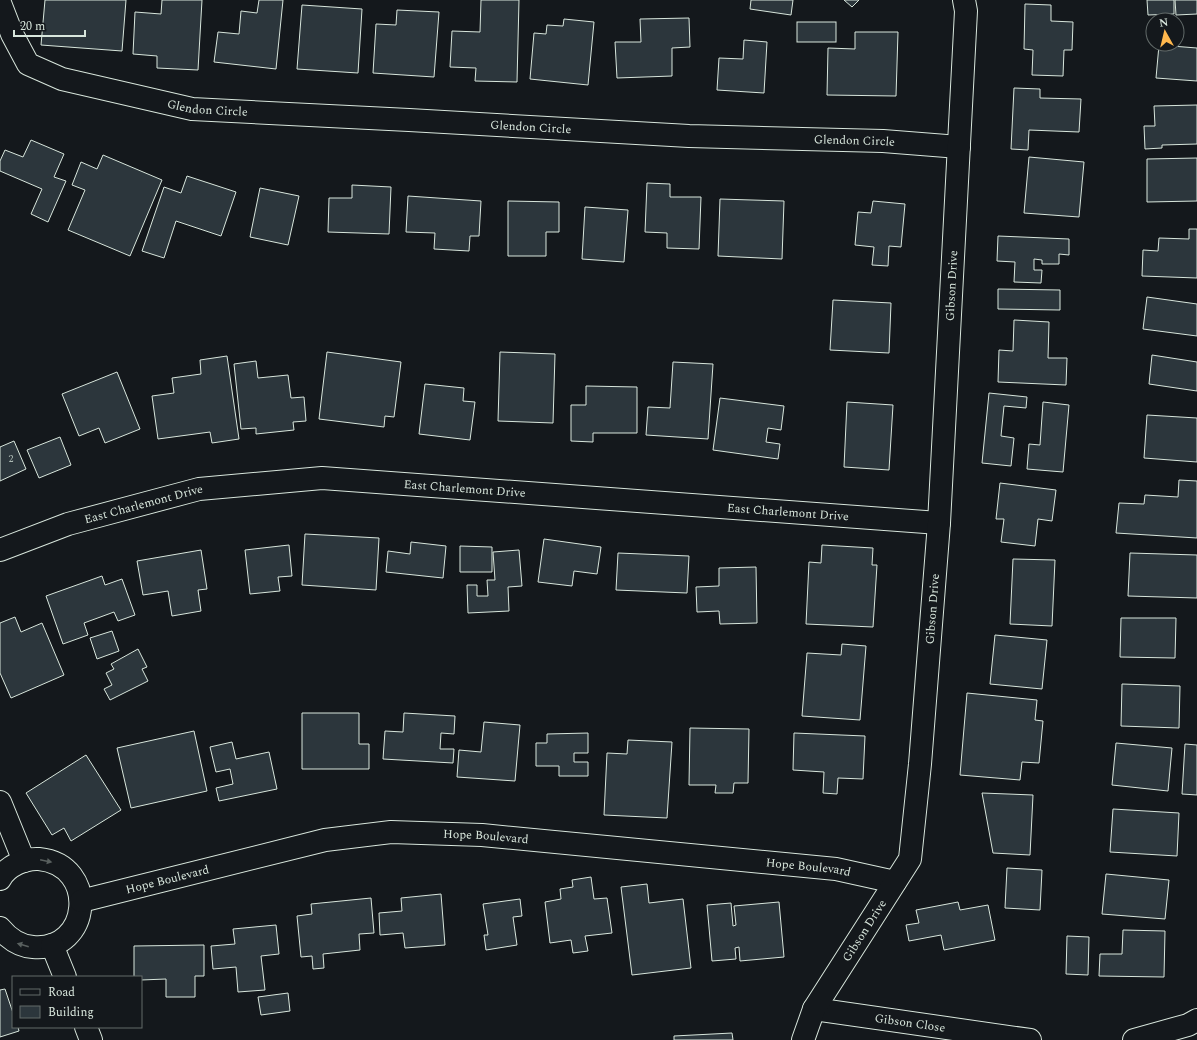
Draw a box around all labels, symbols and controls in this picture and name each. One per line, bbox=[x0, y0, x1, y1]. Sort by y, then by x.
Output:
scale bar bbox=[14, 12, 85, 38]
north arrow bbox=[1145, 12, 1185, 52]
text: N bbox=[1158, 14, 1169, 32]
text: 20 m bbox=[20, 17, 45, 36]
street label: Glendon Circle bbox=[165, 95, 248, 122]
street label: Glendon Circle bbox=[490, 116, 572, 139]
street label: Glendon Circle bbox=[814, 130, 896, 152]
street label: Gibson Drive bbox=[941, 250, 963, 321]
house number: 2 bbox=[9, 451, 14, 467]
street label: East Charlemont Drive bbox=[403, 475, 526, 503]
street label: East Charlemont Drive bbox=[82, 480, 204, 529]
street label: East Charlemont Drive bbox=[726, 499, 850, 526]
street label: Gibson Drive bbox=[920, 573, 945, 645]
street label: Hope Boulevard bbox=[443, 825, 530, 849]
street label: Hope Boulevard bbox=[765, 853, 853, 882]
one-way arrow bbox=[40, 858, 52, 864]
street label: Hope Boulevard bbox=[124, 860, 212, 900]
street label: Gibson Drive bbox=[838, 896, 892, 966]
one-way arrow bbox=[17, 942, 29, 948]
legend bbox=[12, 976, 142, 1028]
text: Road bbox=[48, 983, 75, 1002]
text: Building bbox=[48, 1003, 94, 1022]
street label: Gibson Close bbox=[873, 1009, 947, 1038]

